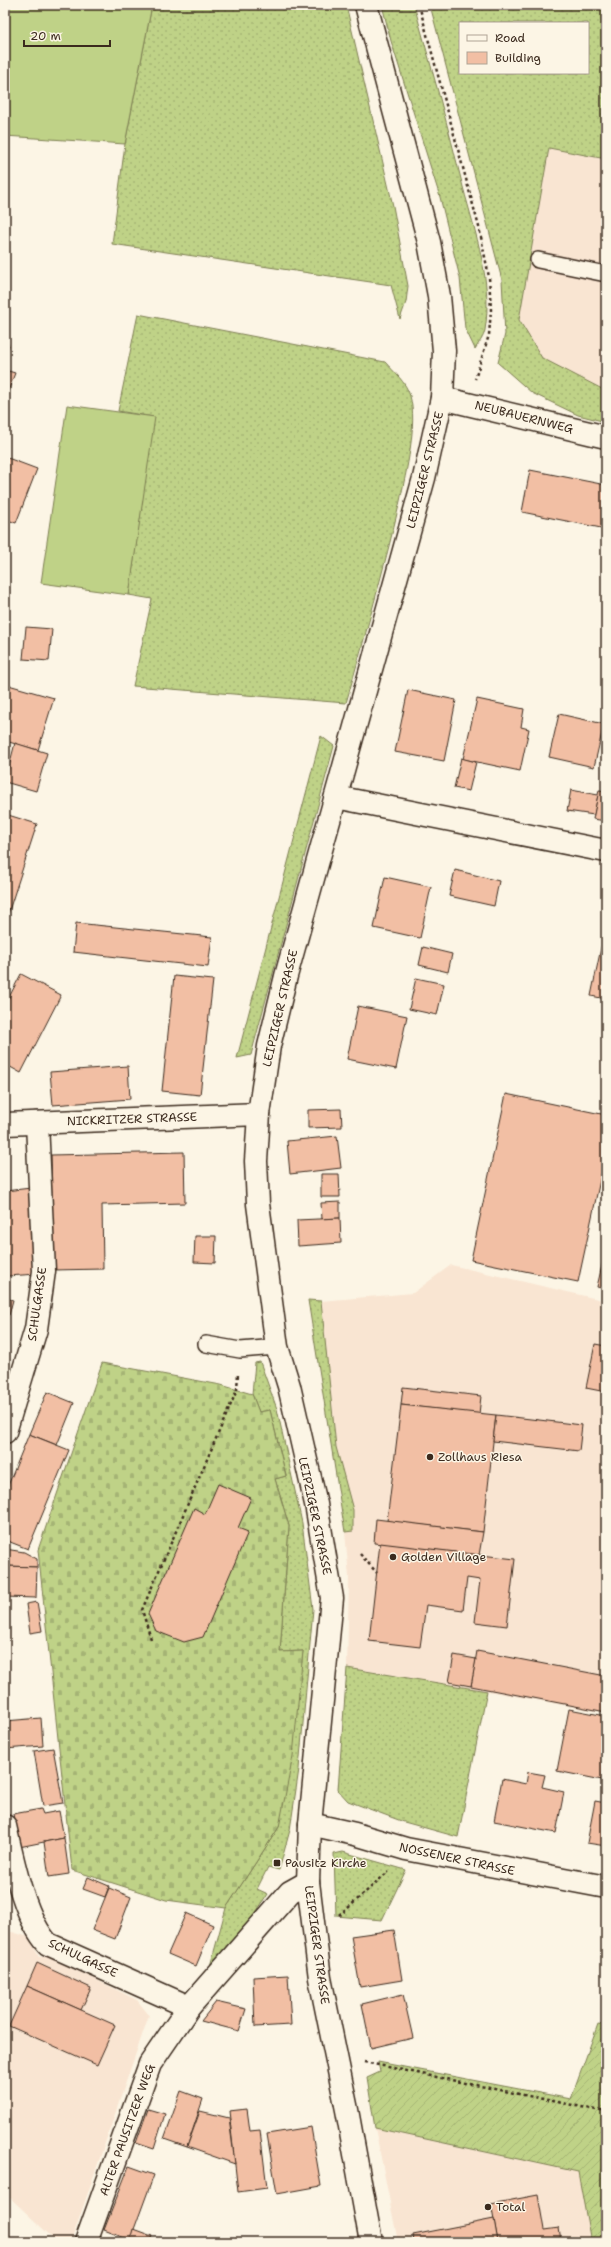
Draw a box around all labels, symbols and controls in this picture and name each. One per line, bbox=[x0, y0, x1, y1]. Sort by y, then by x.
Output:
scale bar bbox=[24, 22, 110, 48]
legend bbox=[459, 22, 589, 74]
text: 20 m bbox=[30, 28, 61, 44]
text: Road bbox=[495, 30, 526, 46]
text: Building bbox=[495, 50, 541, 66]
street label: NEUBAUERNWEG bbox=[473, 397, 575, 437]
street label: LEIPZIGER STRASSE bbox=[403, 410, 447, 530]
street label: LEIPZIGER STRASSE bbox=[259, 948, 301, 1068]
street label: NICKRITZER STRASSE bbox=[67, 1109, 197, 1129]
street label: SCHULGASSE bbox=[24, 1266, 50, 1342]
place label: Zollhaus Riesa bbox=[438, 1449, 523, 1465]
marker: Zollhaus Riesa bbox=[425, 1452, 435, 1462]
street label: LEIPZIGER STRASSE bbox=[295, 1456, 335, 1576]
place label: Golden Village bbox=[401, 1549, 487, 1565]
marker: Golden Village bbox=[388, 1552, 398, 1562]
street label: NOSSENER STRASSE bbox=[398, 1839, 516, 1879]
place label: Pausitz Kirche bbox=[285, 1855, 367, 1871]
marker: Pausitz Kirche bbox=[272, 1858, 282, 1868]
street label: LEIPZIGER STRASSE bbox=[301, 1884, 333, 2006]
street label: SCHULGASSE bbox=[46, 1935, 120, 1981]
street label: ALTER PAUSITZER WEG bbox=[96, 2062, 158, 2198]
place label: Total bbox=[496, 2199, 526, 2215]
marker: Total bbox=[483, 2202, 493, 2212]

